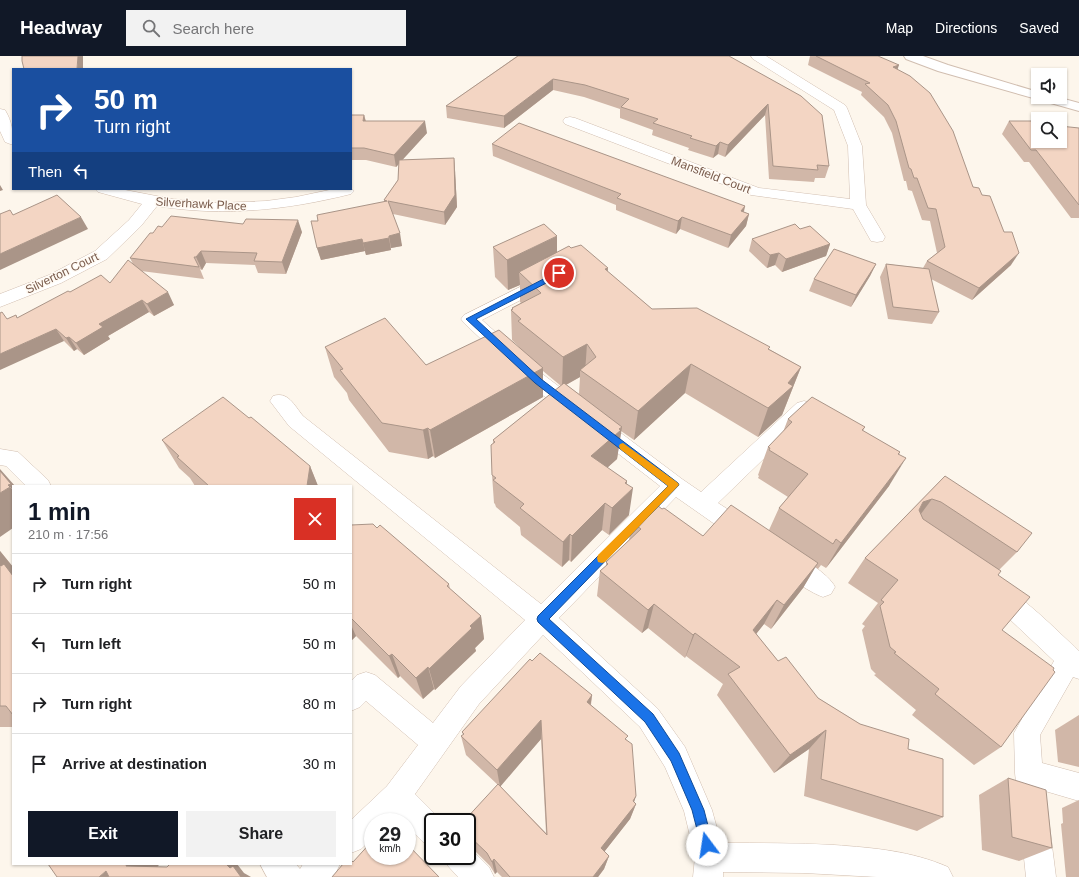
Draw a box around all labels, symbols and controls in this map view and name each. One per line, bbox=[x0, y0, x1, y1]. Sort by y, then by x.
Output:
search box bbox=[126, 10, 406, 46]
text: Headway bbox=[20, 17, 102, 38]
icon: search bbox=[140, 17, 162, 39]
text: Search here bbox=[172, 20, 254, 37]
text: Map bbox=[886, 20, 913, 36]
text: Directions bbox=[935, 20, 997, 36]
text: Saved bbox=[1019, 20, 1059, 36]
map controls bbox=[1031, 68, 1067, 148]
button: sound bbox=[1031, 68, 1067, 104]
icon: right bbox=[28, 84, 80, 136]
text: 50 m bbox=[94, 84, 158, 115]
button: search bbox=[1031, 112, 1067, 148]
text: Turn right bbox=[94, 117, 170, 137]
street label: Mansfield Court bbox=[669, 153, 753, 197]
icon: left bbox=[70, 160, 92, 182]
text: Then bbox=[28, 163, 62, 180]
street label: Silverhawk Place bbox=[155, 195, 247, 213]
street label: Silverton Court bbox=[23, 249, 101, 297]
pin bbox=[542, 256, 576, 290]
icon: arrive bbox=[548, 262, 570, 284]
text: 1 min bbox=[28, 498, 91, 525]
button: close bbox=[294, 498, 336, 540]
text: 210 m · 17:56 bbox=[28, 527, 108, 542]
icon: right bbox=[28, 573, 50, 595]
text: Turn right bbox=[62, 575, 132, 592]
text: 50 m bbox=[303, 575, 336, 592]
icon: left bbox=[28, 633, 50, 655]
text: Turn left bbox=[62, 635, 121, 652]
text: 50 m bbox=[303, 635, 336, 652]
icon: right bbox=[28, 693, 50, 715]
text: Turn right bbox=[62, 695, 132, 712]
text: 80 m bbox=[303, 695, 336, 712]
icon: arrive bbox=[28, 753, 50, 775]
text: Arrive at destination bbox=[62, 755, 207, 772]
text: 30 m bbox=[303, 755, 336, 772]
button: Exit bbox=[28, 811, 178, 857]
button: Share bbox=[186, 811, 336, 857]
speed limit sign: 30 bbox=[424, 813, 476, 865]
text: 29 bbox=[379, 823, 401, 845]
position arrow bbox=[686, 824, 728, 866]
text: km/h bbox=[379, 843, 401, 854]

